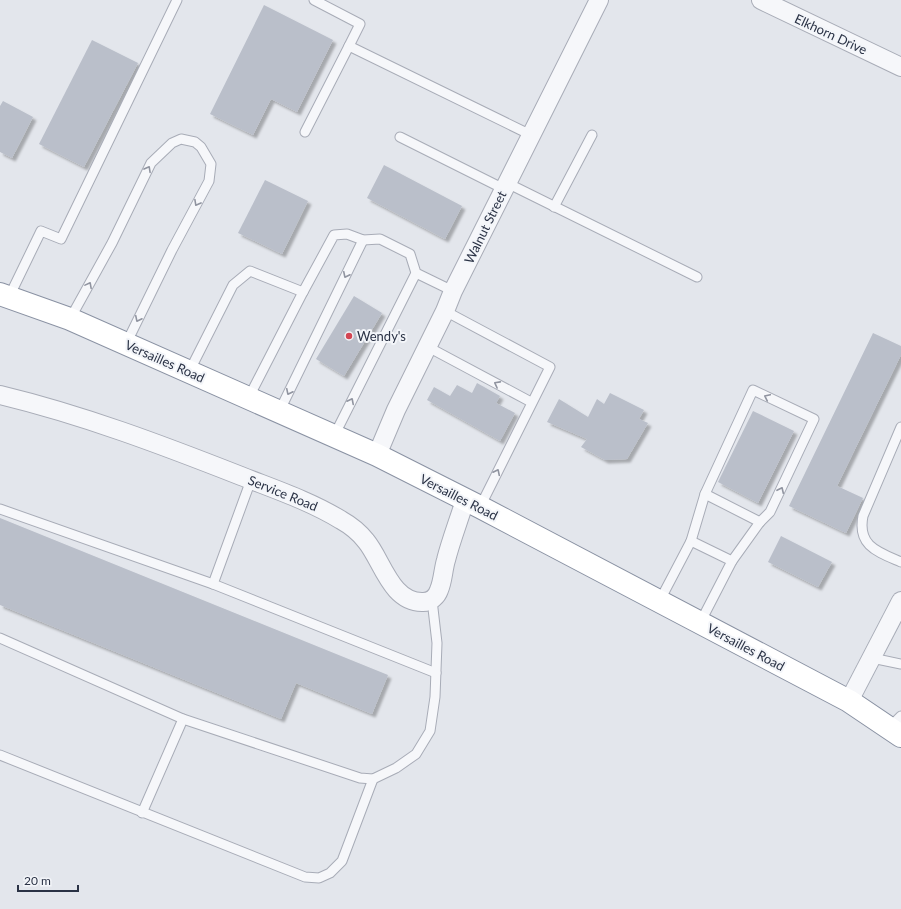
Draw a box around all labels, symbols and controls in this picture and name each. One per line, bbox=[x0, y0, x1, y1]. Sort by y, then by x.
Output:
street label: Elkhorn Drive bbox=[792, 10, 870, 58]
one-way arrow bbox=[143, 166, 151, 173]
street label: Walnut Street bbox=[460, 188, 510, 266]
one-way arrow bbox=[194, 199, 201, 206]
one-way arrow bbox=[343, 271, 351, 278]
one-way arrow bbox=[84, 282, 92, 289]
one-way arrow bbox=[135, 315, 143, 322]
place label: Wendy's bbox=[357, 328, 406, 344]
marker: Wendy's bbox=[344, 331, 354, 341]
street label: Versailles Road bbox=[123, 336, 207, 386]
one-way arrow bbox=[493, 381, 501, 388]
one-way arrow bbox=[286, 388, 294, 395]
one-way arrow bbox=[763, 394, 771, 402]
one-way arrow bbox=[346, 398, 354, 406]
one-way arrow bbox=[492, 469, 500, 477]
street label: Versailles Road bbox=[417, 470, 501, 524]
street label: Service Road bbox=[246, 472, 320, 514]
one-way arrow bbox=[776, 486, 784, 494]
street label: Versailles Road bbox=[705, 620, 787, 674]
scale bar bbox=[18, 867, 78, 893]
text: 20 m bbox=[24, 873, 51, 888]

